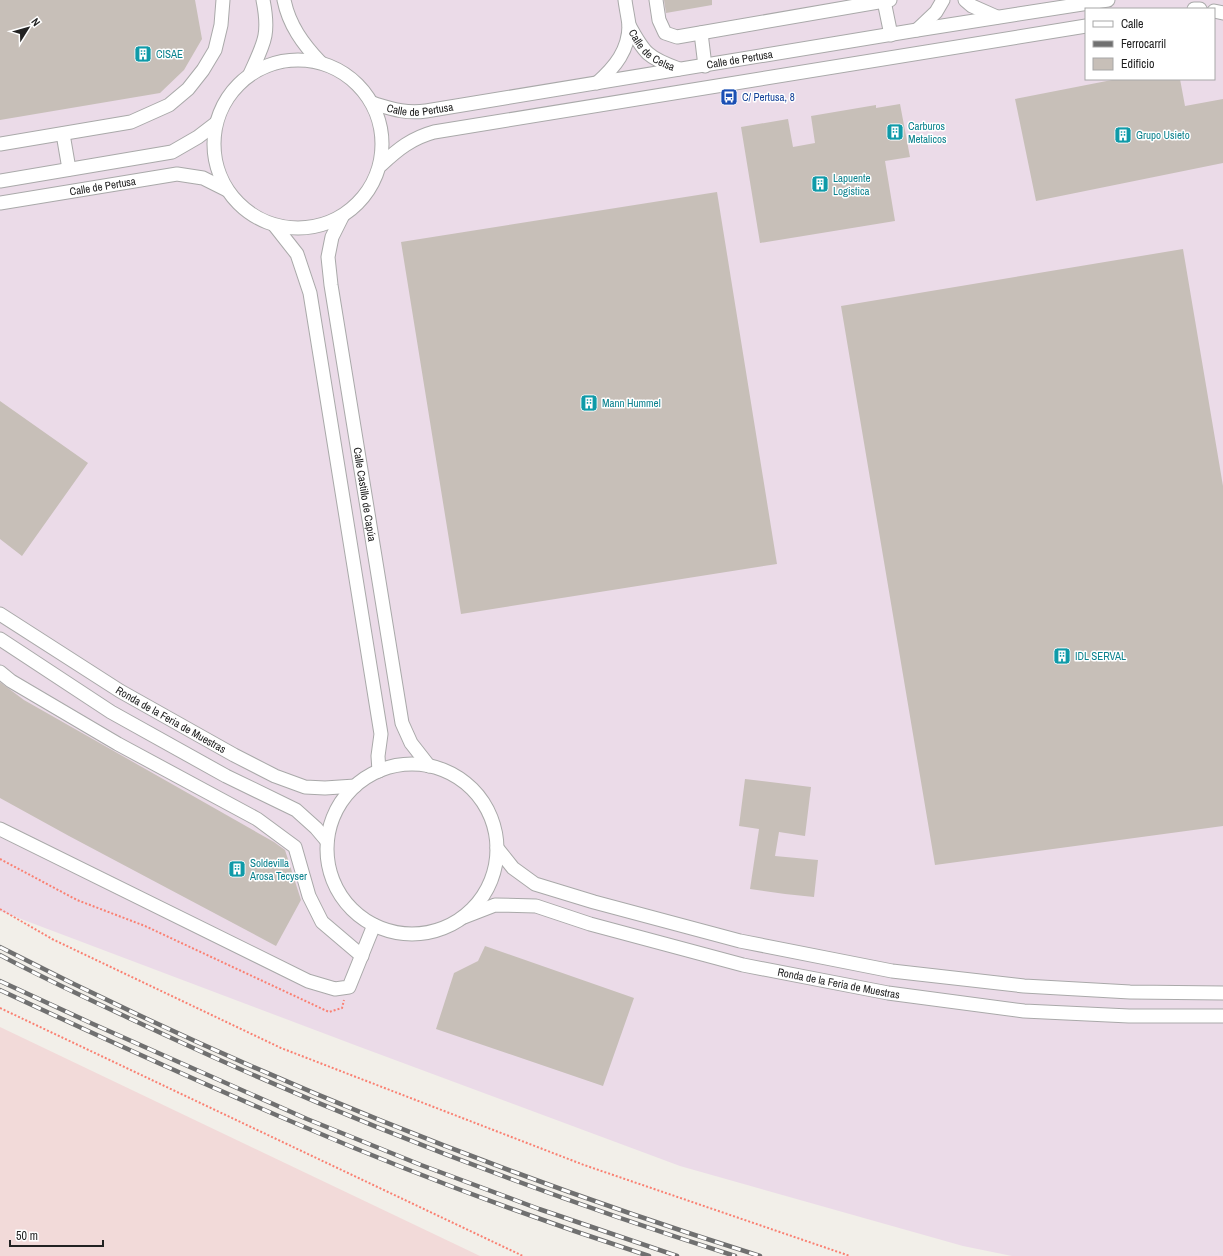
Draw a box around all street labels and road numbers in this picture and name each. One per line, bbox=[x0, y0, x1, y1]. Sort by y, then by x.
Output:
street label: Calle de Celsa bbox=[626, 27, 677, 74]
street label: Calle de Pertusa bbox=[706, 47, 774, 72]
street label: Calle de Pertusa bbox=[385, 100, 454, 119]
street label: Calle de Pertusa bbox=[69, 174, 137, 198]
street label: Calle Castillo de Capúa bbox=[350, 446, 379, 542]
street label: Ronda de la Feria de Muestras bbox=[113, 683, 229, 756]
street label: Ronda de la Feria de Muestras bbox=[776, 965, 901, 1002]

